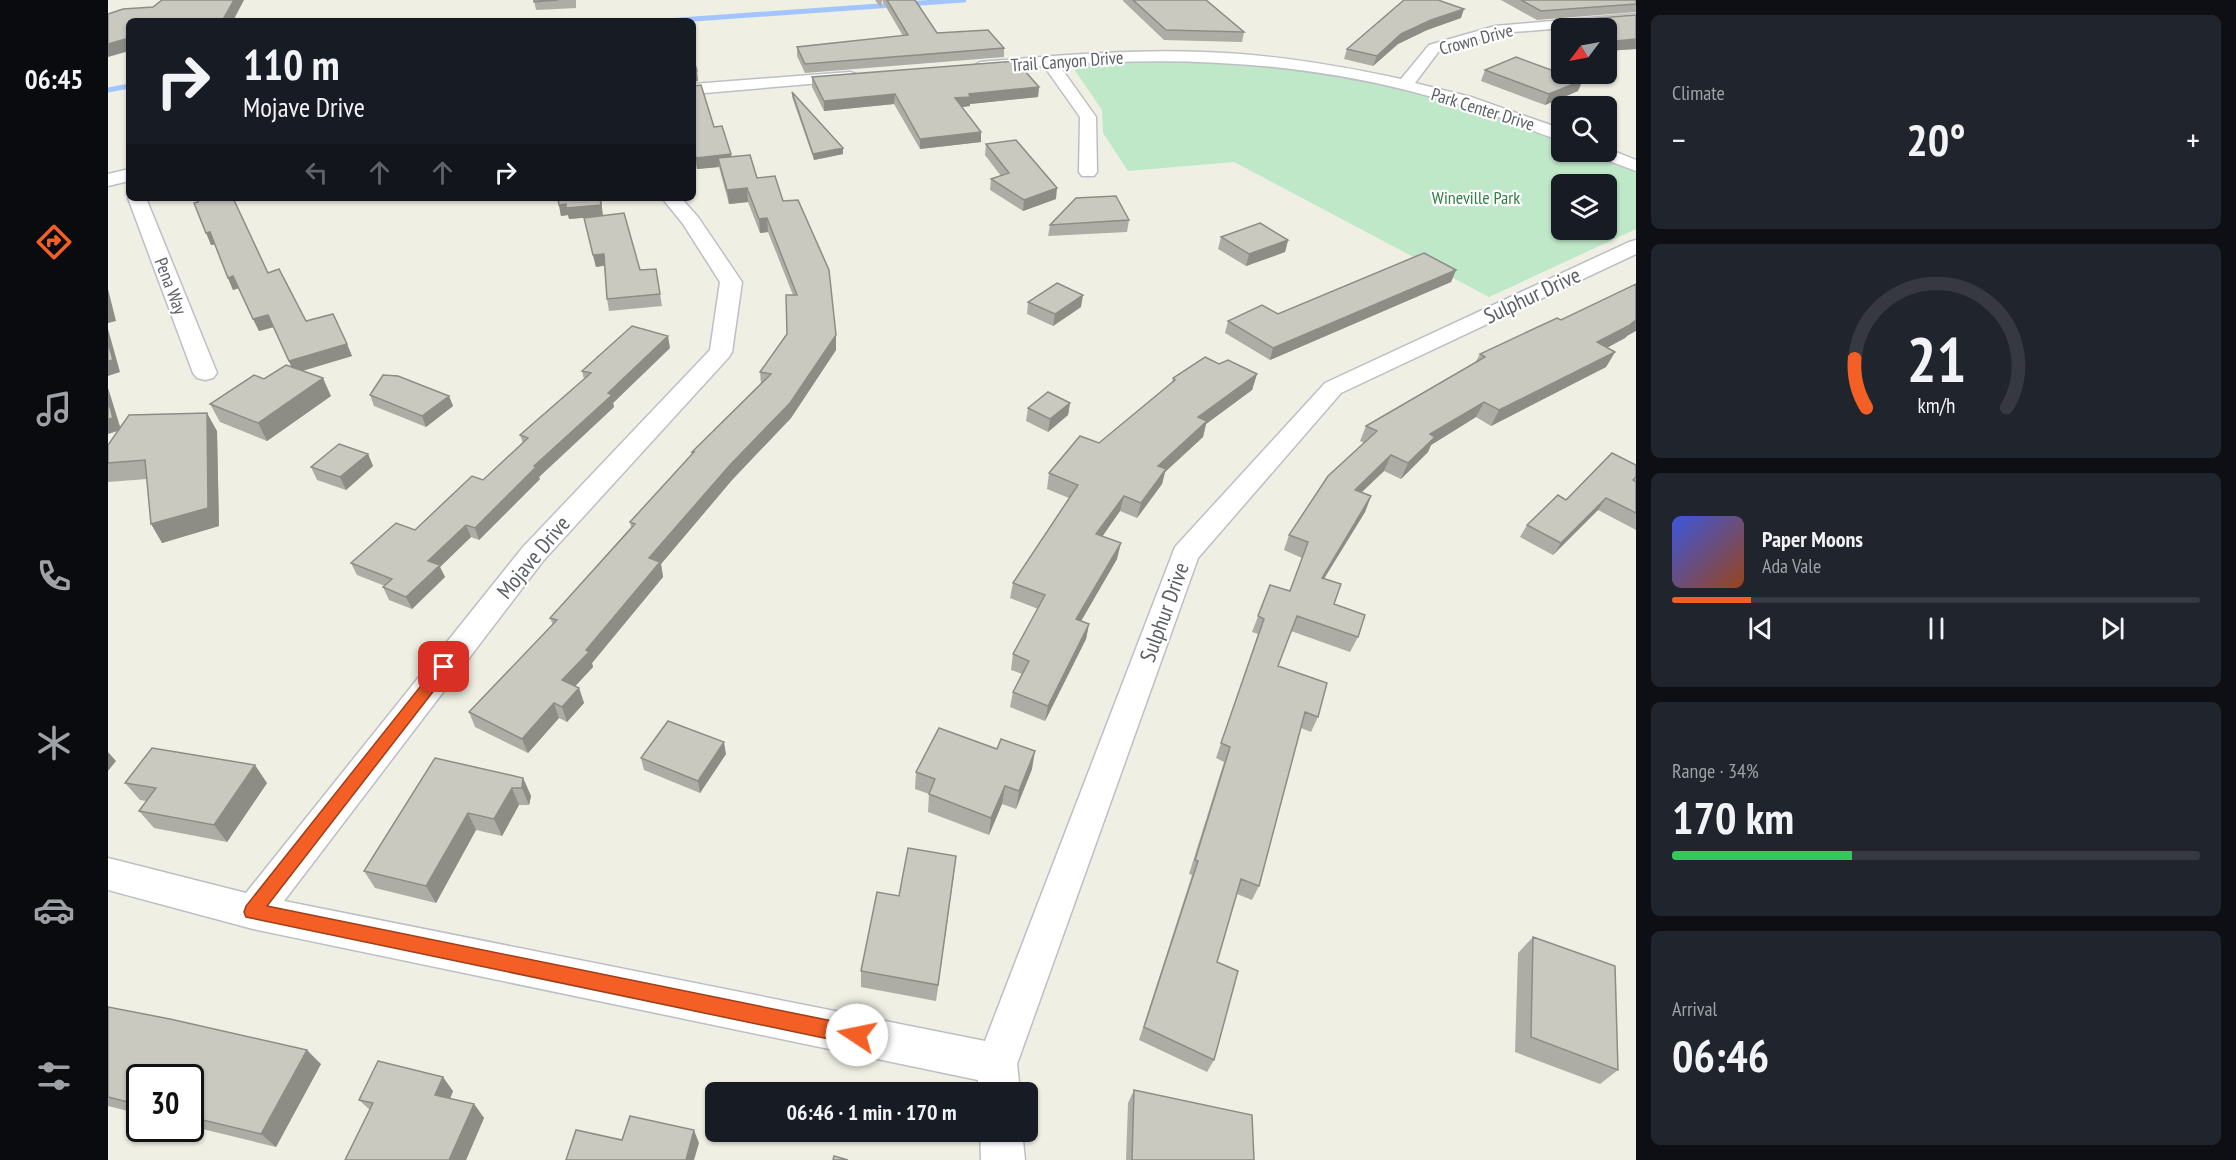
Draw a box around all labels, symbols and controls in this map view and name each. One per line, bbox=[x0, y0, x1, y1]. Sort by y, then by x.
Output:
street label: Crown Drive bbox=[1437, 18, 1515, 60]
north arrow bbox=[1551, 18, 1617, 84]
map controls bbox=[1551, 18, 1617, 240]
text: 110 m bbox=[243, 37, 340, 92]
icon: right bbox=[144, 42, 222, 120]
street label: Trail Canyon Drive bbox=[1010, 46, 1124, 76]
text: 06:45 bbox=[25, 62, 83, 96]
text: Climate bbox=[1672, 80, 1725, 106]
street label: Park Center Drive bbox=[1429, 82, 1537, 136]
text: Mojave Drive bbox=[243, 90, 365, 124]
button: search bbox=[1551, 96, 1617, 162]
text: 20° bbox=[1906, 110, 1966, 168]
text: − bbox=[1672, 118, 1686, 161]
text: + bbox=[2186, 118, 2200, 161]
icon: left bbox=[300, 156, 333, 189]
icon: ahead bbox=[363, 156, 396, 189]
icon: ahead bbox=[426, 156, 459, 189]
icon: right bbox=[489, 156, 522, 189]
button: layers bbox=[1551, 174, 1617, 240]
park label: Wineville Park bbox=[1432, 186, 1520, 209]
icon: directions bbox=[33, 221, 75, 263]
street label: Pena Way bbox=[150, 254, 192, 318]
street label: Sulphur Drive bbox=[1479, 260, 1585, 330]
text: 21 bbox=[1906, 318, 1966, 399]
icon: music bbox=[33, 388, 75, 430]
text: km/h bbox=[1917, 391, 1955, 419]
street label: Mojave Drive bbox=[490, 510, 576, 604]
text: Paper Moons bbox=[1762, 525, 1863, 553]
text: Ada Vale bbox=[1762, 553, 1821, 579]
icon: phone bbox=[33, 555, 75, 597]
street label: Sulphur Drive bbox=[1133, 559, 1195, 665]
icon: previous bbox=[1744, 612, 1777, 645]
icon: pause bbox=[1920, 612, 1953, 645]
icon: next bbox=[2096, 612, 2129, 645]
pin bbox=[418, 641, 469, 692]
icon: arrive bbox=[427, 650, 460, 683]
icon: climate bbox=[33, 722, 75, 764]
text: Range · 34% bbox=[1672, 758, 1759, 784]
text: 170 km bbox=[1672, 788, 1794, 846]
icon: car bbox=[33, 889, 75, 931]
text: Arrival bbox=[1672, 996, 1717, 1022]
position arrow bbox=[825, 1003, 889, 1067]
text: 06:46 bbox=[1672, 1026, 1769, 1084]
icon: filters bbox=[33, 1055, 75, 1097]
speed limit sign: 30 bbox=[126, 1064, 204, 1142]
text: 06:46 · 1 min · 170 m bbox=[786, 1098, 957, 1126]

